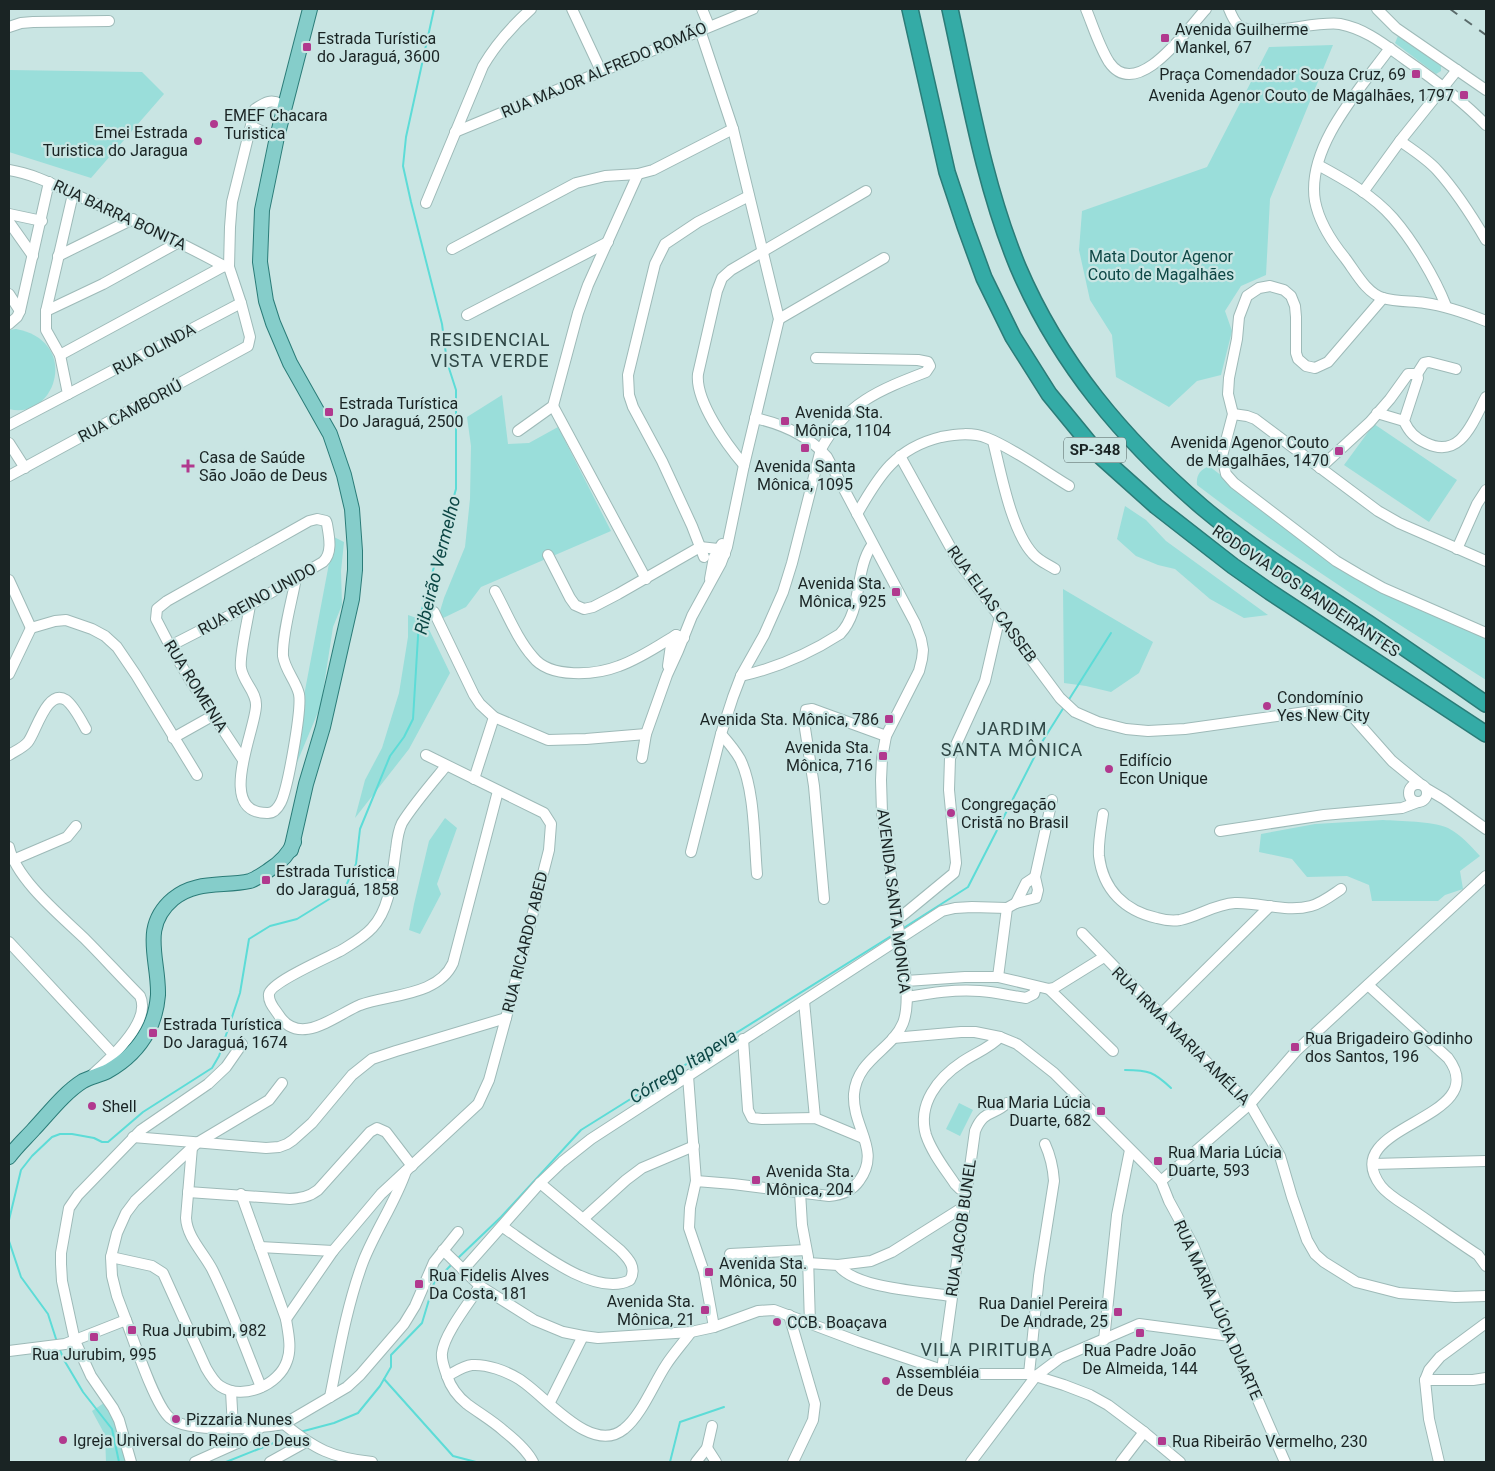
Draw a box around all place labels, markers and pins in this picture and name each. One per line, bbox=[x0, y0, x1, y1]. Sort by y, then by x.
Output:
place label: Avenida Guilherme Mankel, 67 bbox=[1175, 20, 1308, 57]
place label: Estrada Turística do Jaraguá, 3600 bbox=[317, 29, 440, 66]
marker: Avenida Guilherme Mankel, 67 bbox=[1159, 32, 1171, 44]
marker: Estrada Turística do Jaraguá, 3600 bbox=[301, 41, 313, 53]
place label: Praça Comendador Souza Cruz, 69 bbox=[1159, 65, 1406, 84]
marker: Praça Comendador Souza Cruz, 69 bbox=[1410, 68, 1422, 80]
place label: Avenida Agenor Couto de Magalhães, 1797 bbox=[1149, 86, 1454, 105]
marker: Avenida Agenor Couto de Magalhães, 1797 bbox=[1458, 89, 1470, 101]
place label: EMEF Chacara Turistica bbox=[224, 106, 328, 143]
marker: EMEF Chacara Turistica bbox=[208, 118, 220, 130]
place label: Emei Estrada Turistica do Jaragua bbox=[43, 123, 188, 160]
marker: Emei Estrada Turistica do Jaragua bbox=[192, 135, 204, 147]
place label: Estrada Turística Do Jaraguá, 2500 bbox=[339, 394, 464, 431]
place label: Avenida Sta. Mônica, 1104 bbox=[795, 403, 891, 440]
marker: Estrada Turística Do Jaraguá, 2500 bbox=[323, 406, 335, 418]
marker: Avenida Sta. Mônica, 1104 bbox=[779, 415, 791, 427]
place label: Avenida Agenor Couto de Magalhães, 1470 bbox=[1171, 433, 1329, 470]
marker: Avenida Santa Mônica, 1095 bbox=[799, 442, 811, 454]
marker: Avenida Agenor Couto de Magalhães, 1470 bbox=[1333, 445, 1345, 457]
place label: Casa de Saúde São João de Deus bbox=[199, 448, 328, 485]
place label: Avenida Santa Mônica, 1095 bbox=[754, 457, 856, 494]
marker: Casa de Saúde São João de Deus bbox=[181, 459, 195, 473]
place label: Avenida Sta. Mônica, 925 bbox=[798, 574, 886, 611]
marker: Avenida Sta. Mônica, 925 bbox=[890, 586, 902, 598]
place label: Condomínio Yes New City bbox=[1277, 688, 1370, 725]
marker: Condomínio Yes New City bbox=[1261, 700, 1273, 712]
place label: Avenida Sta. Mônica, 786 bbox=[700, 710, 879, 729]
marker: Avenida Sta. Mônica, 786 bbox=[883, 713, 895, 725]
place label: Avenida Sta. Mônica, 716 bbox=[785, 738, 873, 775]
marker: Avenida Sta. Mônica, 716 bbox=[877, 750, 889, 762]
place label: Edifício Econ Unique bbox=[1119, 751, 1208, 788]
marker: Edifício Econ Unique bbox=[1103, 763, 1115, 775]
place label: Congregação Cristã no Brasil bbox=[961, 795, 1069, 832]
marker: Congregação Cristã no Brasil bbox=[945, 807, 957, 819]
place label: Estrada Turística do Jaraguá, 1858 bbox=[276, 862, 399, 899]
marker: Estrada Turística do Jaraguá, 1858 bbox=[260, 874, 272, 886]
place label: Estrada Turística Do Jaraguá, 1674 bbox=[163, 1015, 288, 1052]
marker: Estrada Turística Do Jaraguá, 1674 bbox=[147, 1027, 159, 1039]
place label: Rua Brigadeiro Godinho dos Santos, 196 bbox=[1305, 1029, 1473, 1066]
marker: Rua Brigadeiro Godinho dos Santos, 196 bbox=[1289, 1041, 1301, 1053]
place label: Rua Maria Lúcia Duarte, 682 bbox=[977, 1093, 1091, 1130]
place label: Shell bbox=[102, 1097, 137, 1116]
marker: Shell bbox=[86, 1100, 98, 1112]
marker: Rua Maria Lúcia Duarte, 682 bbox=[1095, 1105, 1107, 1117]
place label: Rua Maria Lúcia Duarte, 593 bbox=[1168, 1143, 1282, 1180]
marker: Rua Maria Lúcia Duarte, 593 bbox=[1152, 1155, 1164, 1167]
place label: Avenida Sta. Mônica, 204 bbox=[766, 1162, 854, 1199]
marker: Avenida Sta. Mônica, 204 bbox=[750, 1174, 762, 1186]
place label: Avenida Sta. Mônica, 50 bbox=[719, 1254, 807, 1291]
place label: Rua Fidelis Alves Da Costa, 181 bbox=[429, 1266, 549, 1303]
marker: Avenida Sta. Mônica, 50 bbox=[703, 1266, 715, 1278]
marker: Rua Fidelis Alves Da Costa, 181 bbox=[413, 1278, 425, 1290]
place label: Avenida Sta. Mônica, 21 bbox=[607, 1292, 695, 1329]
place label: Rua Daniel Pereira De Andrade, 25 bbox=[978, 1294, 1108, 1331]
marker: Avenida Sta. Mônica, 21 bbox=[699, 1304, 711, 1316]
marker: Rua Daniel Pereira De Andrade, 25 bbox=[1112, 1306, 1124, 1318]
place label: CCB. Boaçava bbox=[787, 1313, 887, 1332]
marker: CCB. Boaçava bbox=[771, 1316, 783, 1328]
place label: Rua Jurubim, 982 bbox=[142, 1321, 266, 1340]
marker: Rua Jurubim, 982 bbox=[126, 1324, 138, 1336]
marker: Rua Padre João De Almeida, 144 bbox=[1134, 1327, 1146, 1339]
marker: Rua Jurubim, 995 bbox=[88, 1331, 100, 1343]
place label: Rua Padre João De Almeida, 144 bbox=[1082, 1341, 1198, 1378]
place label: Rua Jurubim, 995 bbox=[32, 1345, 156, 1364]
place label: Assembléia de Deus bbox=[896, 1363, 979, 1400]
marker: Assembléia de Deus bbox=[880, 1375, 892, 1387]
place label: Pizzaria Nunes bbox=[186, 1410, 292, 1429]
marker: Pizzaria Nunes bbox=[170, 1413, 182, 1425]
place label: Igreja Universal do Reino de Deus bbox=[73, 1431, 310, 1450]
place label: Rua Ribeirão Vermelho, 230 bbox=[1172, 1432, 1368, 1451]
marker: Igreja Universal do Reino de Deus bbox=[57, 1434, 69, 1446]
marker: Rua Ribeirão Vermelho, 230 bbox=[1156, 1435, 1168, 1447]

